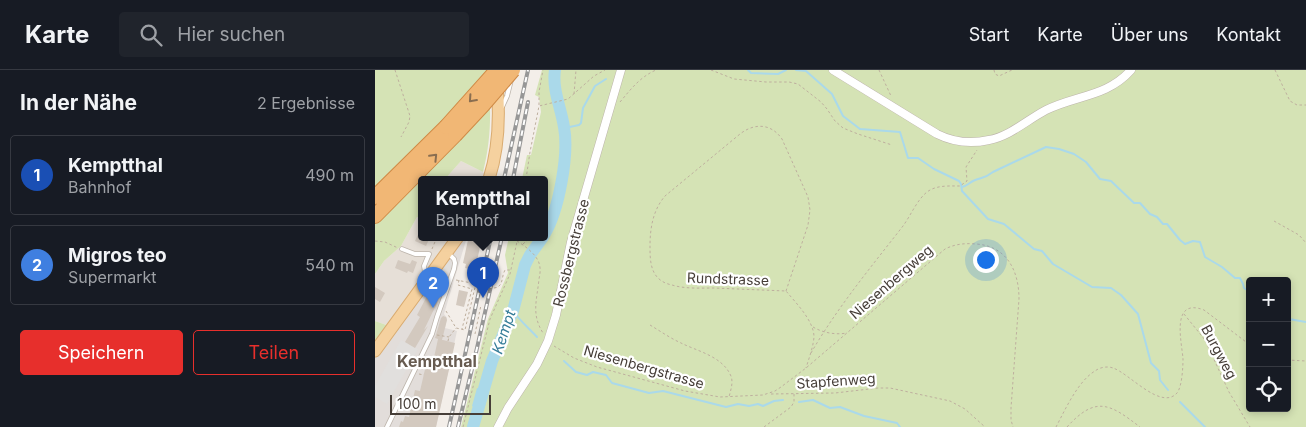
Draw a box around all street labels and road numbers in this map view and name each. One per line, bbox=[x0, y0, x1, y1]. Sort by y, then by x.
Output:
street label: Rossbergstrasse bbox=[549, 197, 592, 308]
street label: Niesenbergweg bbox=[846, 241, 936, 322]
street label: Rundstrasse bbox=[687, 269, 769, 288]
street label: Burgweg bbox=[1198, 322, 1241, 382]
street label: Niesenbergstrasse bbox=[582, 341, 706, 392]
street label: Stapfenweg bbox=[796, 369, 876, 392]

